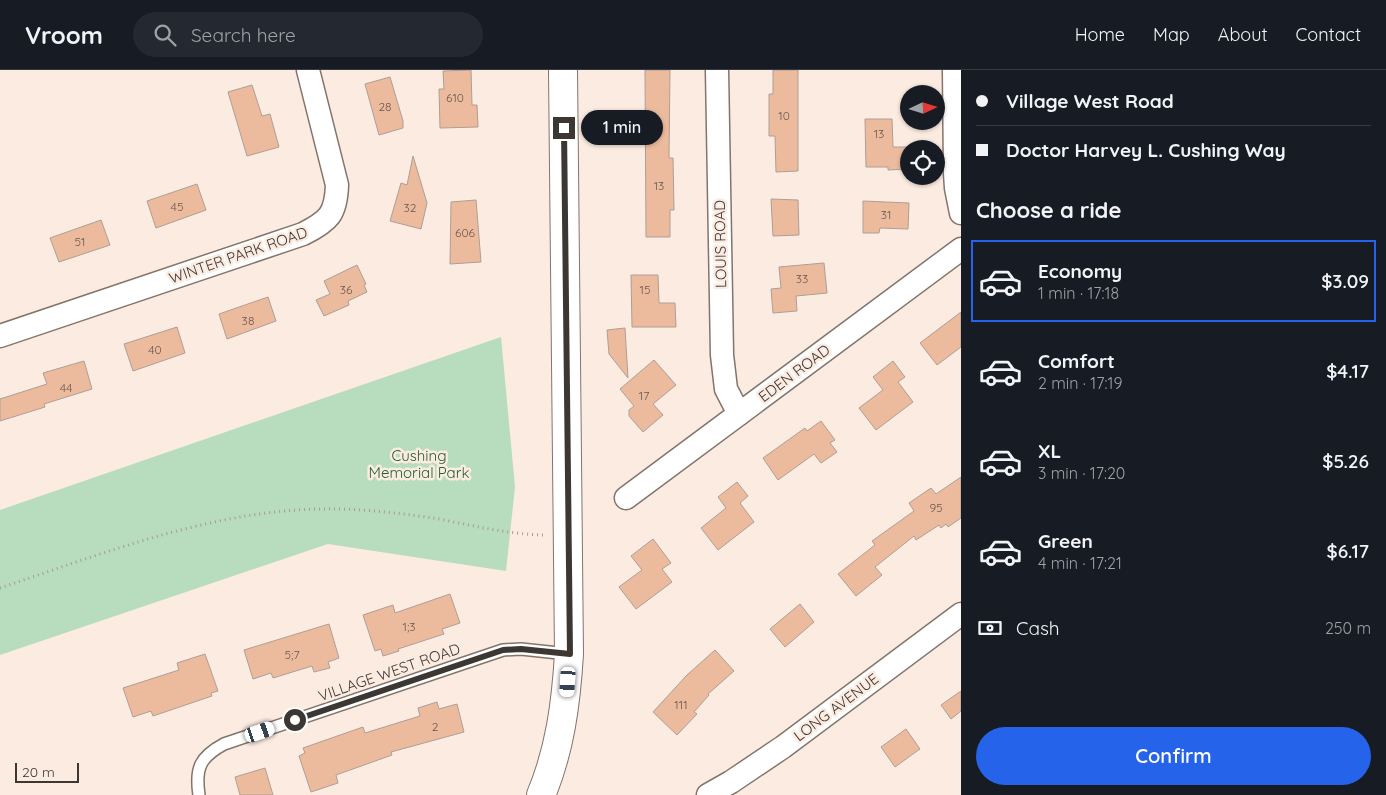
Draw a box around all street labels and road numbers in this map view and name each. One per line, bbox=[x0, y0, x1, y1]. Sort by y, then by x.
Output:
street label: LOUIS ROAD bbox=[710, 200, 730, 288]
street label: WINTER PARK ROAD bbox=[166, 222, 310, 288]
street label: EDEN ROAD bbox=[754, 340, 834, 406]
street label: VILLAGE WEST ROAD bbox=[316, 639, 463, 705]
street label: LONG AVENUE bbox=[790, 669, 882, 745]

